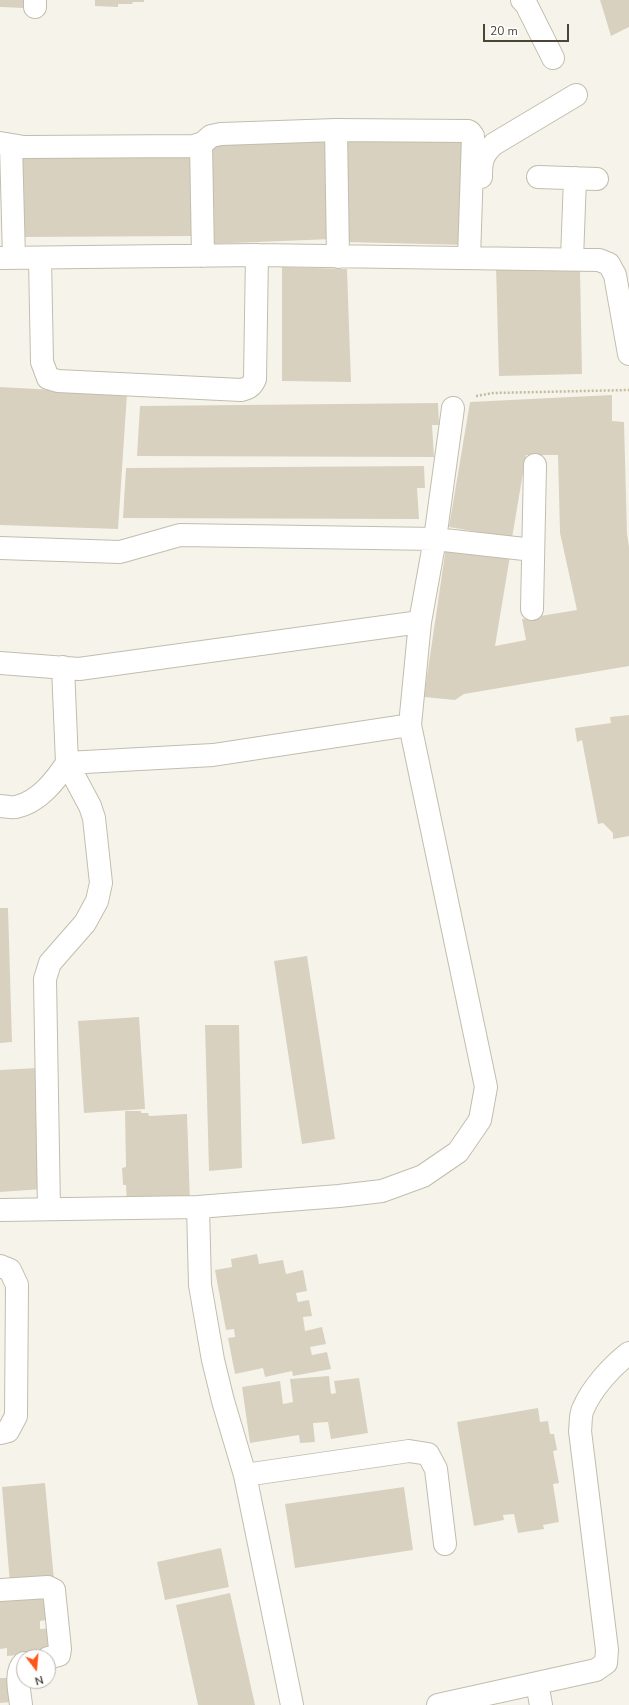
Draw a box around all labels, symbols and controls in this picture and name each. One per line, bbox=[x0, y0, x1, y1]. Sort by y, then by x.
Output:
scale bar bbox=[485, 16, 571, 42]
text: 20 m bbox=[490, 23, 518, 39]
north arrow bbox=[16, 1649, 56, 1689]
text: N bbox=[33, 1672, 45, 1688]

